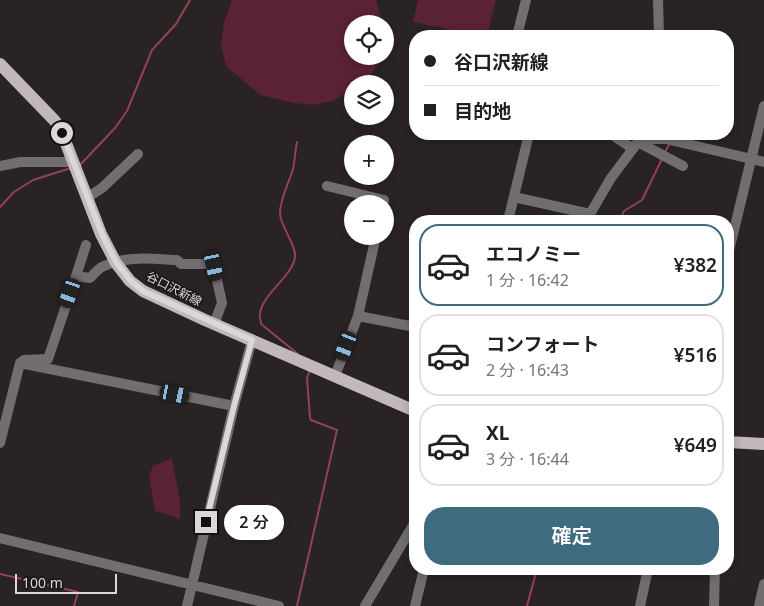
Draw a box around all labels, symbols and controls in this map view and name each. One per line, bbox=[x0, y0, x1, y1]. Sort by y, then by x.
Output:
map controls bbox=[344, 15, 394, 245]
button: locate bbox=[344, 15, 394, 65]
text: 谷口沢新線 bbox=[454, 49, 549, 75]
button: layers bbox=[344, 75, 394, 125]
text: 目的地 bbox=[454, 98, 511, 124]
route start bbox=[51, 122, 73, 144]
button: + bbox=[344, 135, 394, 185]
button: − bbox=[344, 195, 394, 245]
text: エコノミー bbox=[486, 241, 581, 267]
icon: car bbox=[426, 243, 471, 288]
car bbox=[203, 250, 224, 282]
text: ¥382 bbox=[674, 252, 717, 278]
street label: 谷口沢新線 bbox=[144, 267, 205, 310]
text: 1 分 · 16:42 bbox=[486, 269, 569, 291]
car bbox=[58, 276, 81, 310]
car bbox=[333, 329, 358, 363]
text: コンフォート bbox=[486, 331, 599, 357]
icon: car bbox=[426, 333, 471, 378]
text: ¥516 bbox=[674, 342, 717, 368]
text: 2 分 · 16:43 bbox=[486, 359, 569, 381]
car bbox=[158, 384, 191, 404]
text: XL bbox=[486, 420, 509, 446]
icon: car bbox=[426, 423, 471, 468]
text: ¥649 bbox=[674, 432, 717, 458]
text: 3 分 · 16:44 bbox=[486, 448, 569, 470]
callout: 2 分 bbox=[224, 504, 284, 540]
button: 確定 bbox=[424, 507, 719, 565]
route end bbox=[195, 511, 217, 533]
text: 2 分 bbox=[239, 511, 269, 533]
scale bar bbox=[15, 571, 118, 594]
text: 100 m bbox=[22, 573, 63, 592]

